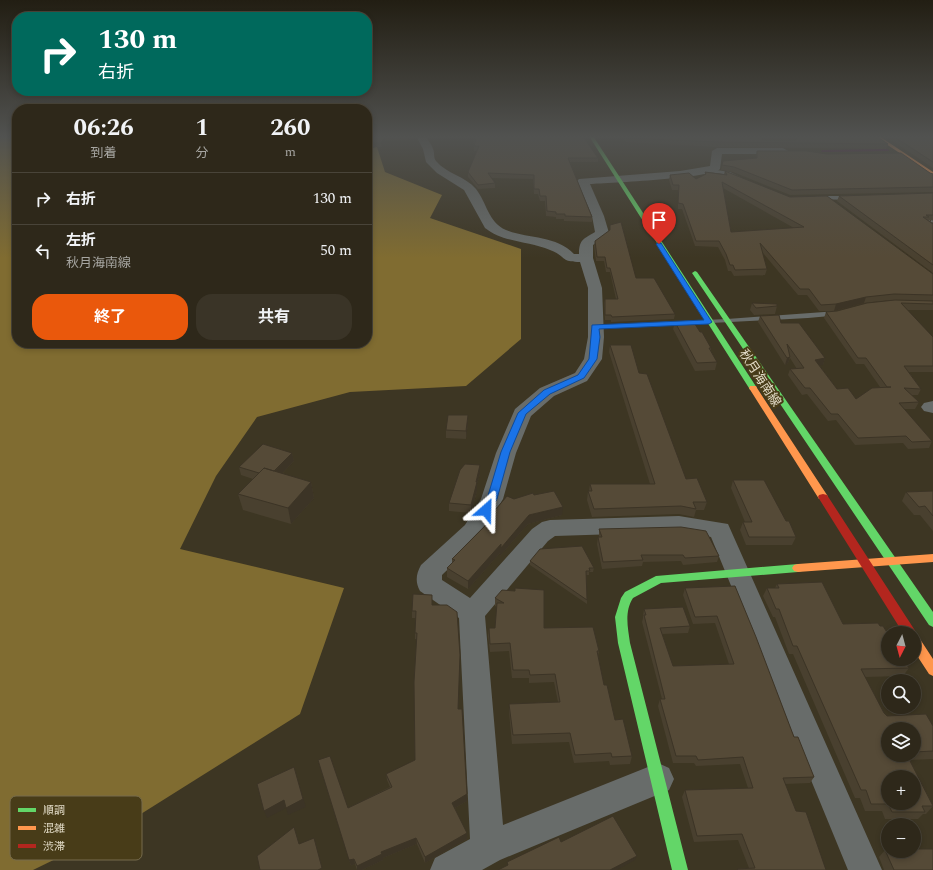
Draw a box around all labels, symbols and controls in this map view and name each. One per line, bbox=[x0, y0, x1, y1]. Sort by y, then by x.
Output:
text: 130 m bbox=[98, 18, 177, 61]
icon: right bbox=[32, 28, 84, 80]
text: 右折 bbox=[98, 59, 134, 86]
text: 06:26 bbox=[73, 110, 134, 146]
text: 1 bbox=[195, 110, 209, 146]
text: 260 bbox=[270, 110, 311, 146]
text: m bbox=[285, 142, 296, 162]
text: 到着 bbox=[91, 143, 117, 163]
text: 分 bbox=[195, 143, 208, 163]
text: 130 m bbox=[313, 187, 352, 210]
icon: right bbox=[32, 188, 54, 210]
text: 右折 bbox=[66, 188, 96, 211]
pin bbox=[642, 203, 676, 244]
icon: arrive bbox=[648, 209, 670, 231]
text: 左折 bbox=[66, 229, 96, 252]
text: 50 m bbox=[320, 239, 352, 262]
icon: left bbox=[32, 240, 54, 262]
text: 秋月海南線 bbox=[66, 253, 131, 273]
button: 終了 bbox=[32, 294, 188, 340]
button: 共有 bbox=[196, 294, 352, 340]
street label: 秋月海南線 bbox=[734, 345, 786, 411]
position arrow bbox=[465, 489, 507, 531]
north arrow bbox=[881, 626, 921, 666]
map controls bbox=[881, 626, 921, 858]
button: search bbox=[881, 674, 921, 714]
button: layers bbox=[881, 722, 921, 762]
button: + bbox=[881, 770, 921, 810]
legend bbox=[10, 796, 142, 860]
text: 順調 bbox=[43, 802, 65, 819]
button: − bbox=[881, 818, 921, 858]
text: 混雑 bbox=[43, 820, 65, 837]
text: 渋滞 bbox=[43, 838, 65, 855]

